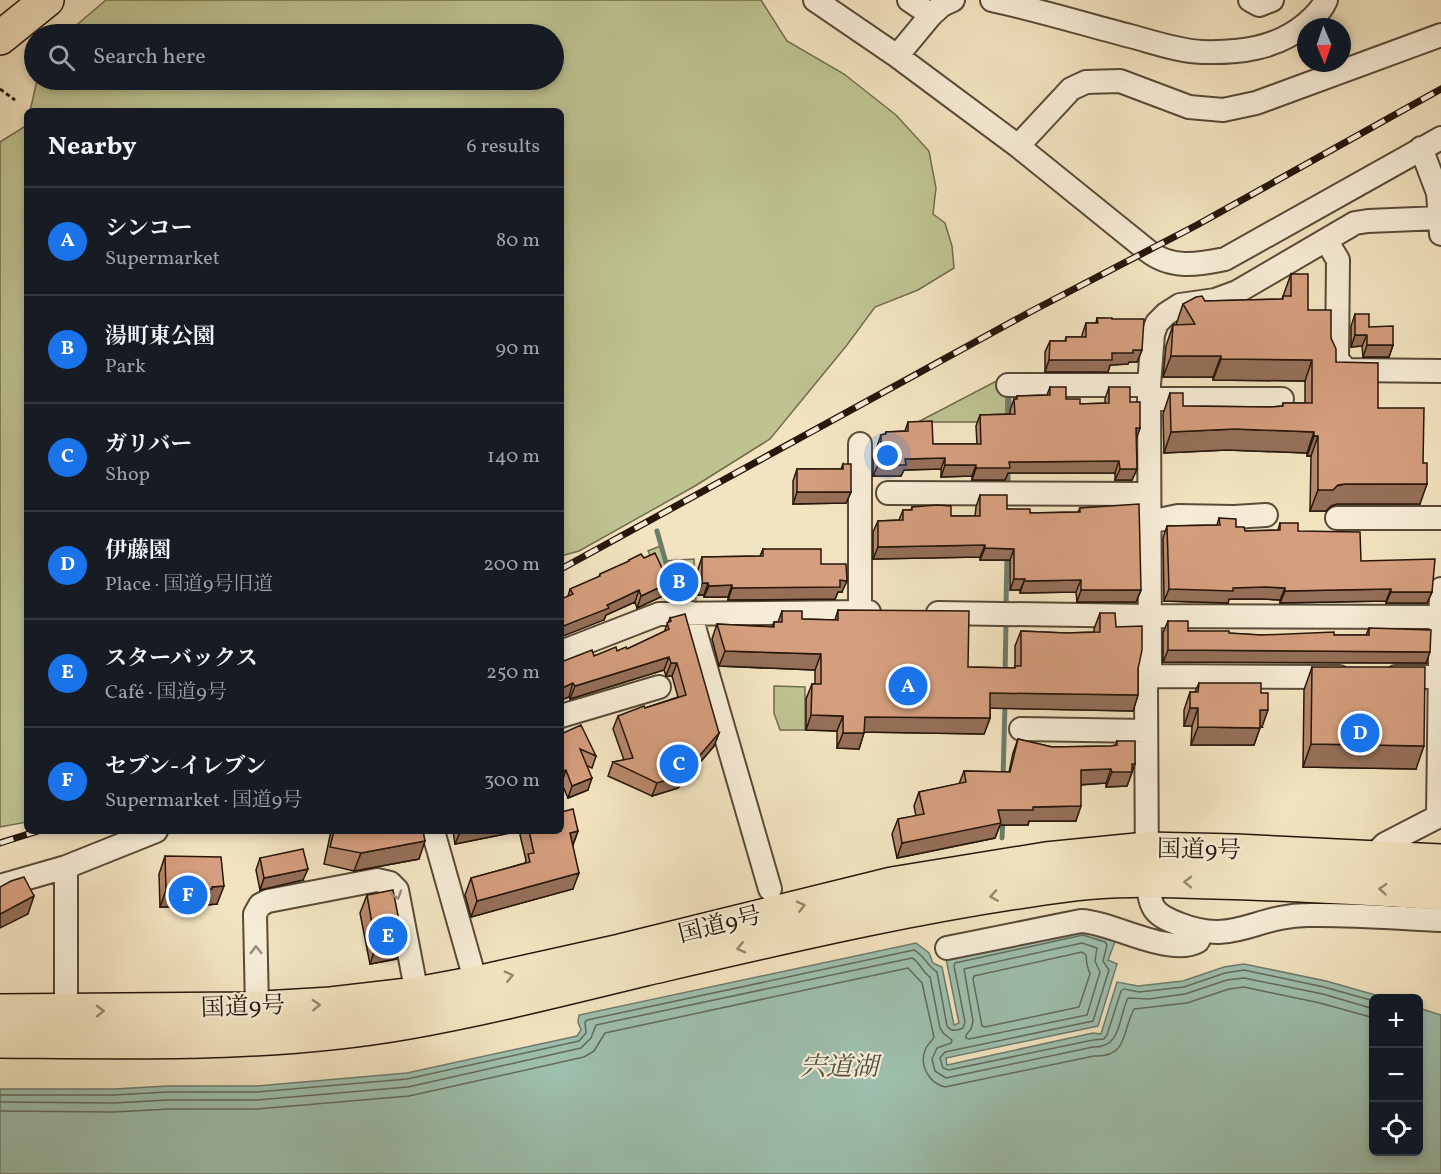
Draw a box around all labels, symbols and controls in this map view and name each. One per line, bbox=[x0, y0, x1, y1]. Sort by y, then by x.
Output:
north arrow bbox=[1297, 18, 1351, 72]
search box bbox=[24, 24, 564, 90]
icon: search bbox=[45, 41, 78, 74]
text: Search here bbox=[93, 42, 206, 73]
text: Nearby bbox=[48, 129, 137, 165]
text: 6 results bbox=[467, 133, 540, 161]
text: シンコー bbox=[105, 214, 192, 245]
text: A bbox=[60, 227, 75, 255]
text: 80 m bbox=[496, 227, 540, 255]
text: Supermarket bbox=[105, 245, 220, 273]
text: 湯町東公園 bbox=[105, 322, 215, 353]
text: B bbox=[61, 335, 74, 363]
text: 90 m bbox=[496, 335, 540, 363]
text: Park bbox=[105, 353, 146, 381]
text: ガリバー bbox=[105, 430, 192, 461]
your location bbox=[873, 441, 902, 470]
text: C bbox=[61, 443, 74, 471]
text: 140 m bbox=[487, 443, 540, 471]
text: Shop bbox=[105, 461, 150, 489]
text: 伊藤園 bbox=[105, 536, 171, 567]
text: D bbox=[60, 551, 75, 579]
text: 200 m bbox=[483, 551, 540, 579]
pin: B bbox=[660, 560, 698, 604]
text: Place · 国道9号旧道 bbox=[105, 571, 273, 599]
text: スターバックス bbox=[105, 644, 258, 675]
text: E bbox=[61, 659, 74, 687]
text: 250 m bbox=[486, 659, 540, 687]
pin: A bbox=[888, 664, 928, 708]
text: Café · 国道9号 bbox=[105, 679, 227, 707]
pin: D bbox=[1340, 710, 1380, 756]
pin: C bbox=[660, 742, 698, 786]
text: セブン-イレブン bbox=[105, 752, 266, 783]
text: F bbox=[62, 767, 73, 795]
text: 300 m bbox=[484, 767, 540, 795]
text: Supermarket · 国道9号 bbox=[105, 787, 302, 815]
street label: 国道9号 bbox=[1156, 833, 1242, 869]
pin: F bbox=[168, 872, 207, 918]
one-way arrow bbox=[1183, 875, 1192, 888]
one-way arrow bbox=[1378, 882, 1387, 895]
one-way arrow bbox=[390, 889, 403, 900]
one-way arrow bbox=[989, 890, 998, 902]
street label: 国道9号 bbox=[675, 899, 765, 953]
one-way arrow bbox=[796, 901, 806, 914]
pin: E bbox=[368, 914, 408, 958]
one-way arrow bbox=[736, 941, 746, 954]
one-way arrow bbox=[249, 945, 262, 954]
one-way arrow bbox=[504, 970, 514, 983]
street label: 国道9号 bbox=[200, 990, 286, 1026]
map controls bbox=[1369, 994, 1423, 1156]
button: + bbox=[1369, 994, 1423, 1048]
one-way arrow bbox=[312, 998, 321, 1011]
one-way arrow bbox=[96, 1005, 105, 1017]
button: − bbox=[1369, 1048, 1423, 1102]
water label: 宍道湖 bbox=[800, 1050, 882, 1086]
button: locate bbox=[1369, 1102, 1423, 1156]

